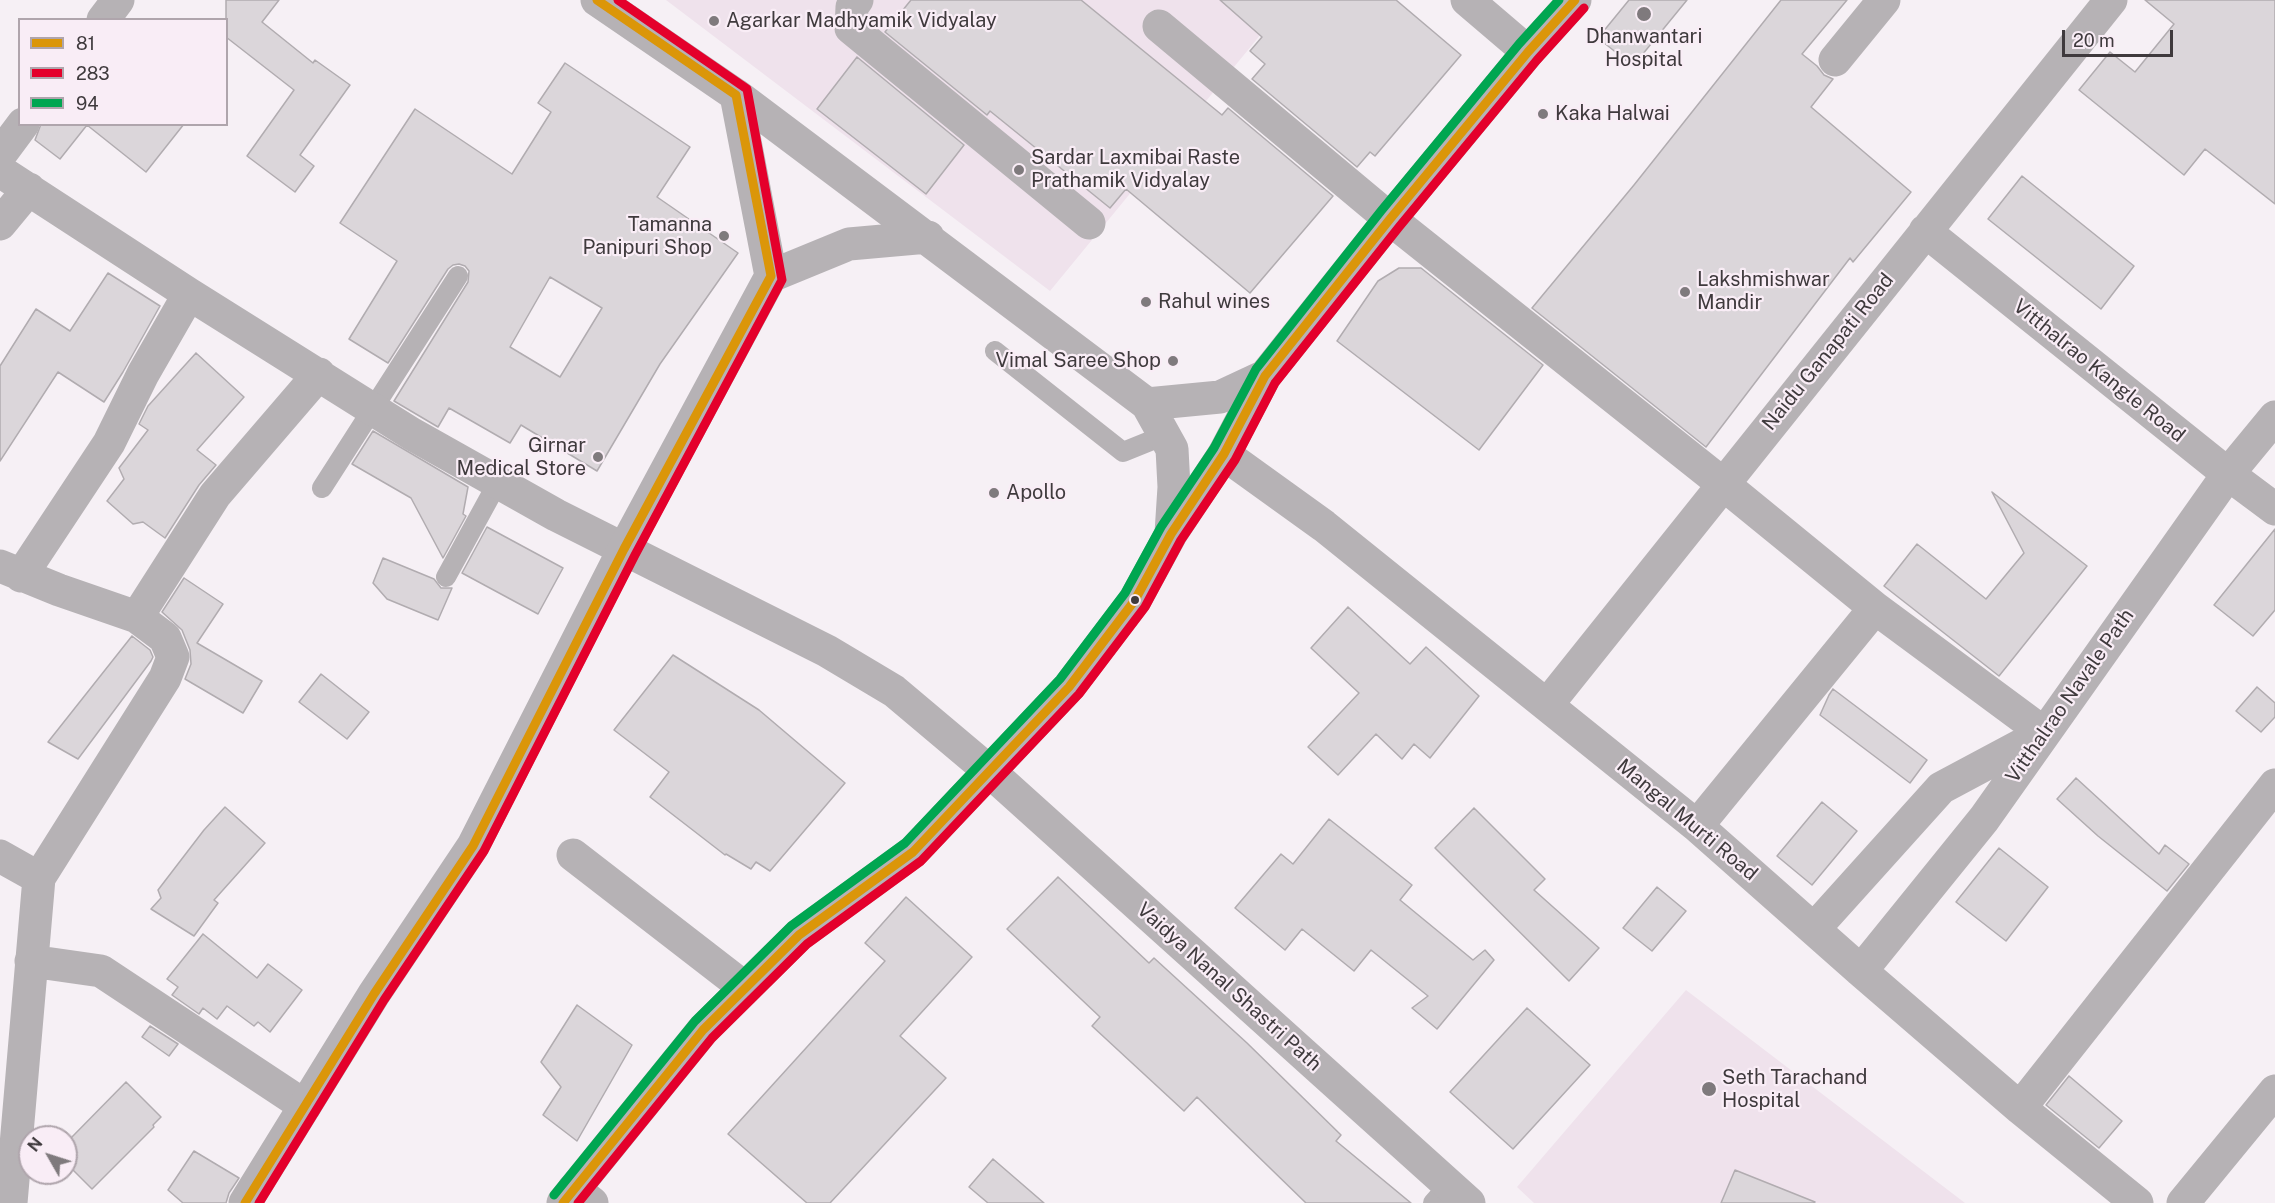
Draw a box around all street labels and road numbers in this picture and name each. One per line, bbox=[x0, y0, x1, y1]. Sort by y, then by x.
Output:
street label: Naidu Ganapati Road bbox=[1757, 269, 1899, 435]
street label: Vitthalrao Kangle Road bbox=[2008, 294, 2190, 448]
street label: Vitthalrao Navale Path bbox=[2001, 604, 2139, 788]
street label: Mangal Murti Road bbox=[1612, 754, 1762, 886]
street label: Vaidya Nanal Shastri Path bbox=[1132, 898, 1326, 1076]

